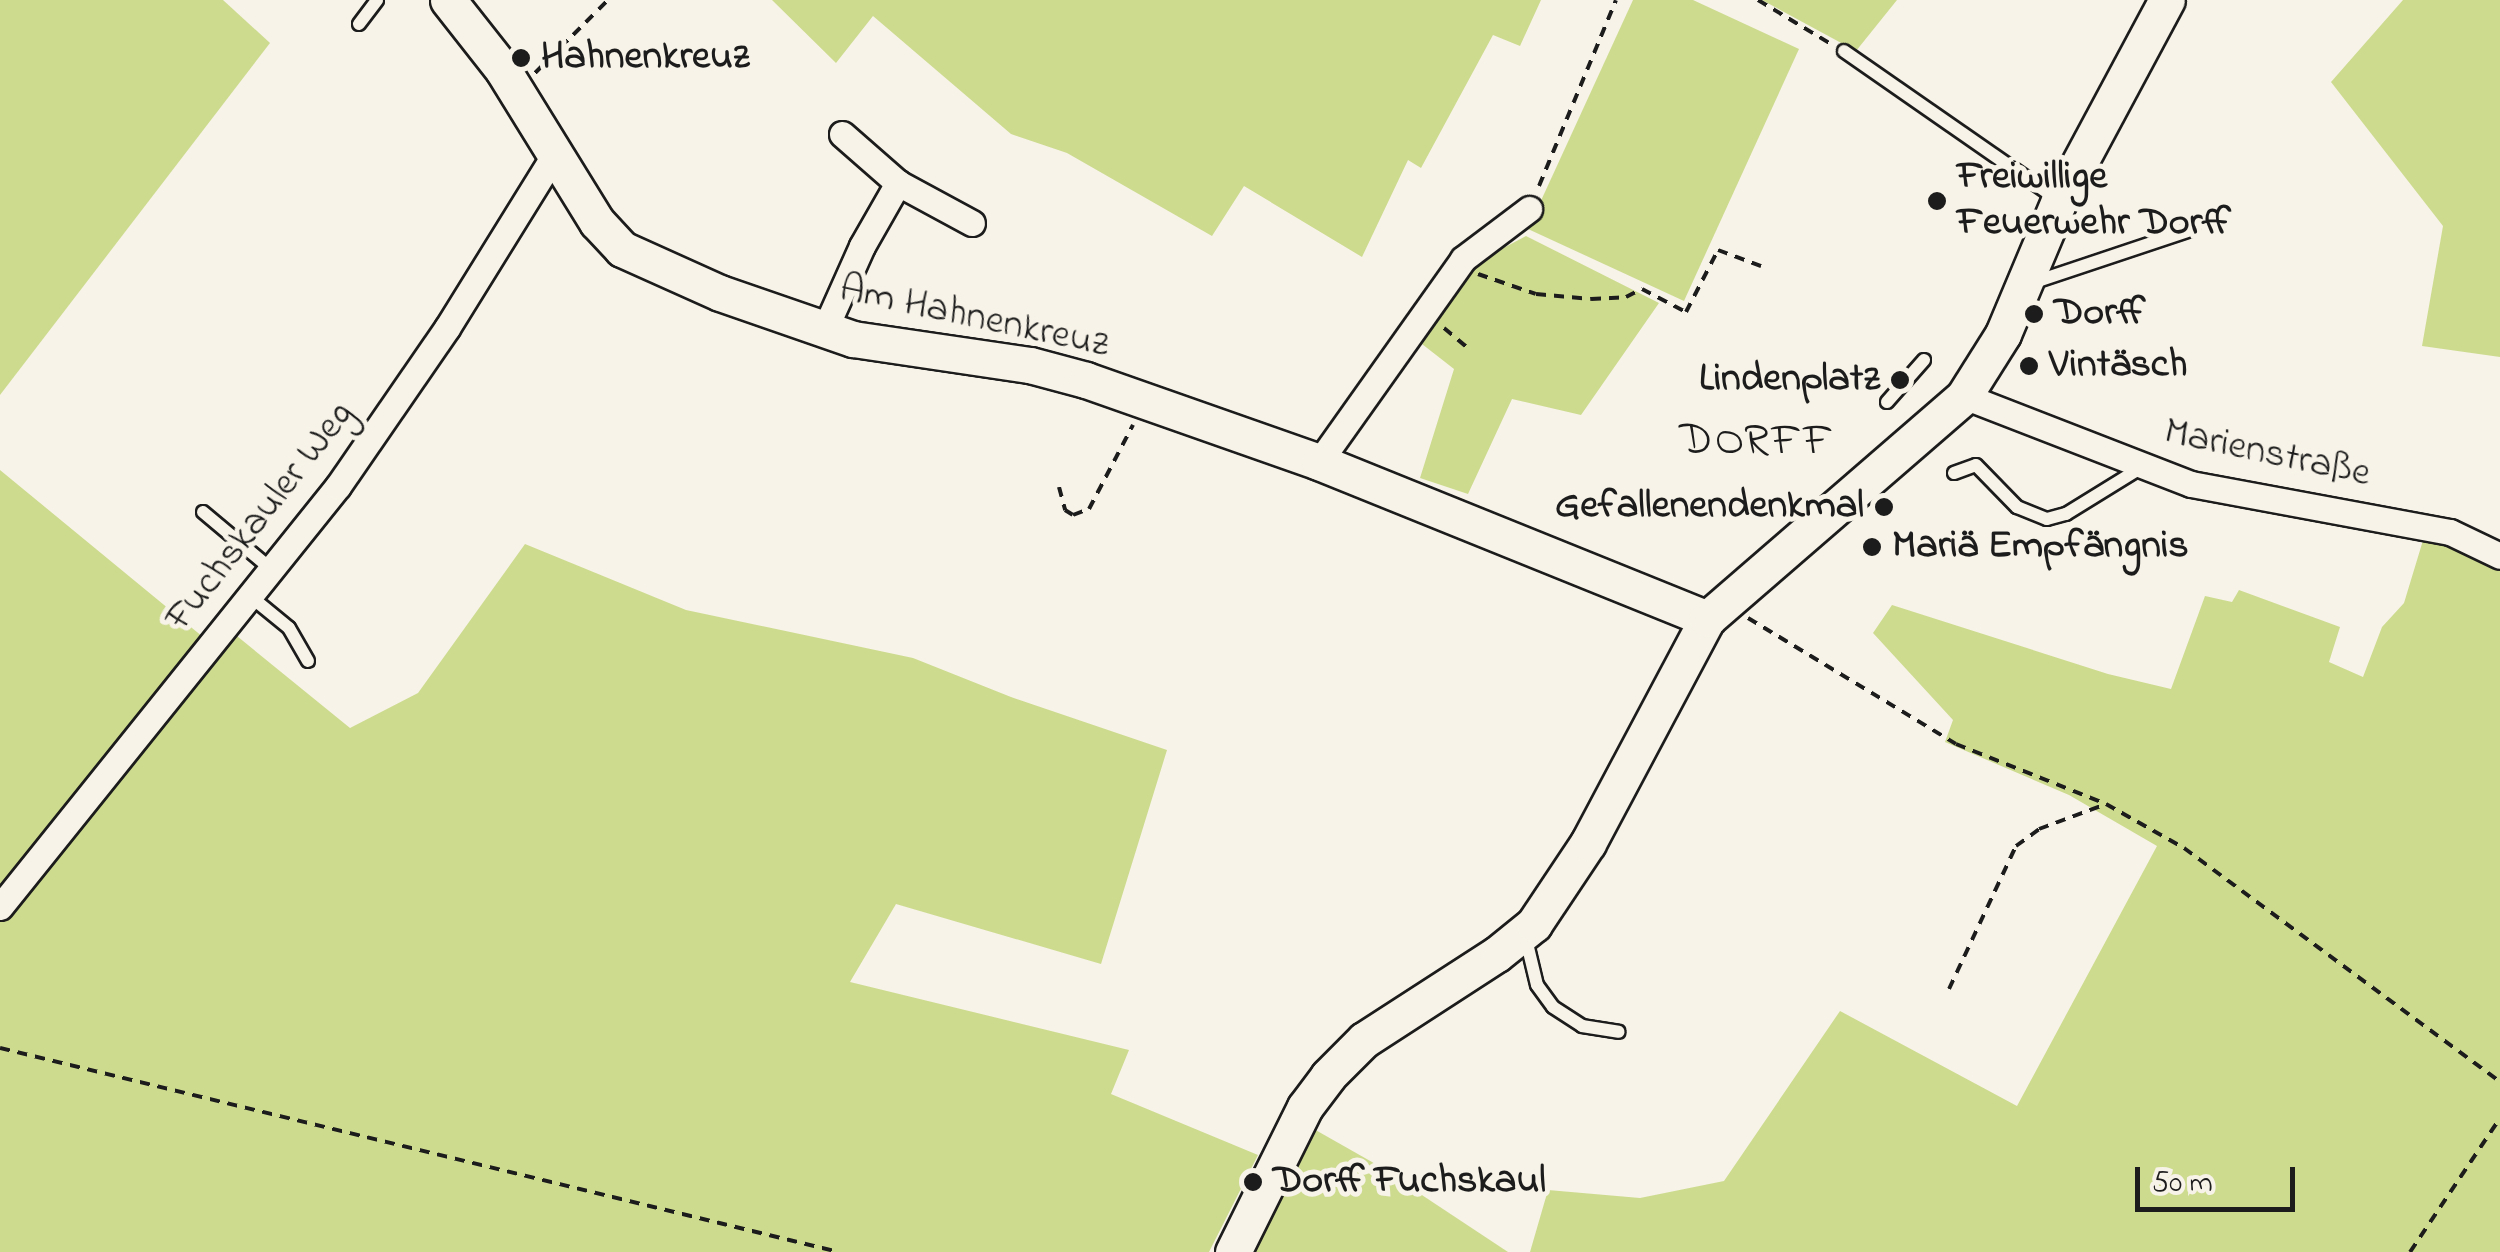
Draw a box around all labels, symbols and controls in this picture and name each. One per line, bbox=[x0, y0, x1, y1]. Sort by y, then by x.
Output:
place label: Hahnenkreuz bbox=[541, 34, 750, 82]
marker: Hahnenkreuz bbox=[510, 47, 532, 69]
place label: Freiwillige Feuerwehr Dorff bbox=[1957, 154, 2231, 248]
marker: Freiwillige Feuerwehr Dorff bbox=[1926, 190, 1948, 212]
street label: Am Hahnenkreuz bbox=[835, 266, 1113, 370]
place label: Dorff bbox=[2054, 290, 2145, 338]
marker: Dorff bbox=[2023, 303, 2045, 325]
place label: Vintäsch bbox=[2049, 342, 2188, 390]
marker: Vintäsch bbox=[2018, 355, 2040, 377]
place label: Lindenplatz bbox=[1699, 356, 1880, 404]
marker: Lindenplatz bbox=[1889, 369, 1911, 391]
street label: Fuchskauler Weg bbox=[156, 392, 366, 642]
street label: Marienstraße bbox=[2159, 409, 2375, 499]
district label: DORFF bbox=[1679, 416, 1835, 470]
place label: Gefallenendenkmal bbox=[1555, 483, 1864, 531]
marker: Gefallenendenkmal bbox=[1873, 496, 1895, 518]
place label: Mariä Empfängnis bbox=[1892, 523, 2189, 571]
marker: Mariä Empfängnis bbox=[1861, 536, 1883, 558]
scale bar bbox=[2140, 1147, 2300, 1209]
place label: Dorff Fuchskaul bbox=[1273, 1158, 1546, 1206]
text: 50 m bbox=[2152, 1162, 2213, 1206]
marker: Dorff Fuchskaul bbox=[1242, 1171, 1264, 1193]

